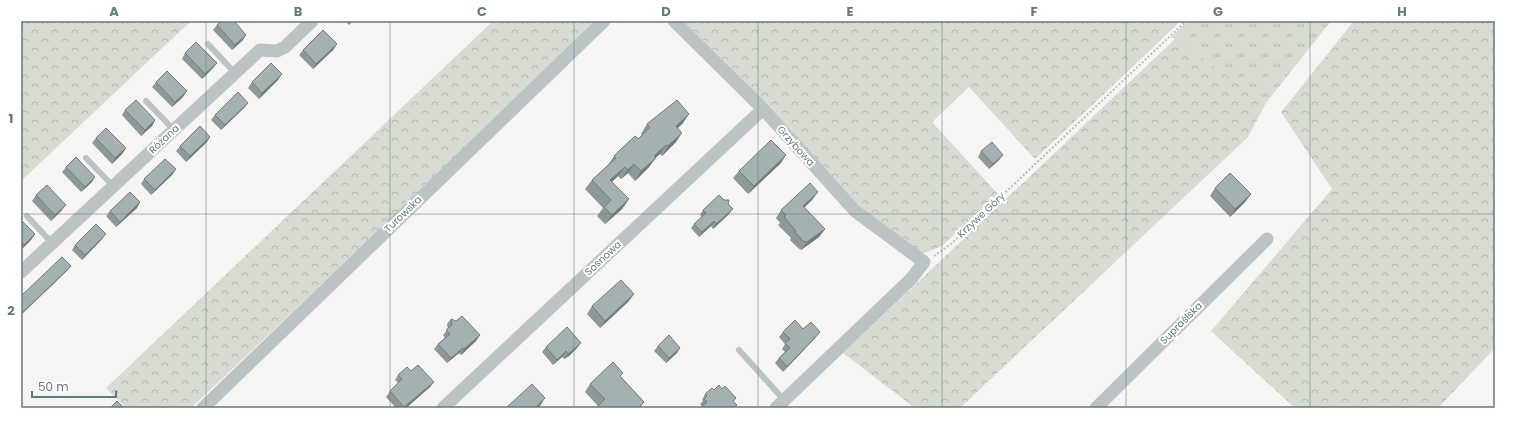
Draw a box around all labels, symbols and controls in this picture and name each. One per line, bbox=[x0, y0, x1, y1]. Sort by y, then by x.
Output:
text: A bbox=[109, 2, 119, 21]
text: B bbox=[294, 2, 303, 21]
text: C bbox=[477, 2, 487, 21]
text: D bbox=[661, 2, 671, 21]
text: E bbox=[846, 2, 854, 21]
text: F bbox=[1030, 2, 1038, 21]
text: G bbox=[1213, 2, 1223, 21]
text: H bbox=[1397, 2, 1407, 21]
text: 1 bbox=[9, 109, 13, 128]
street label: Różana bbox=[145, 121, 183, 157]
street label: Grzybowa bbox=[774, 122, 818, 170]
street label: Krzywe Góry bbox=[954, 189, 1009, 241]
street label: Turowska bbox=[381, 192, 425, 236]
street label: Sosnowa bbox=[581, 237, 625, 279]
street label: Supraślska bbox=[1156, 298, 1206, 348]
text: 2 bbox=[7, 301, 15, 320]
scale bar bbox=[32, 373, 116, 399]
text: 50 m bbox=[38, 378, 69, 395]

